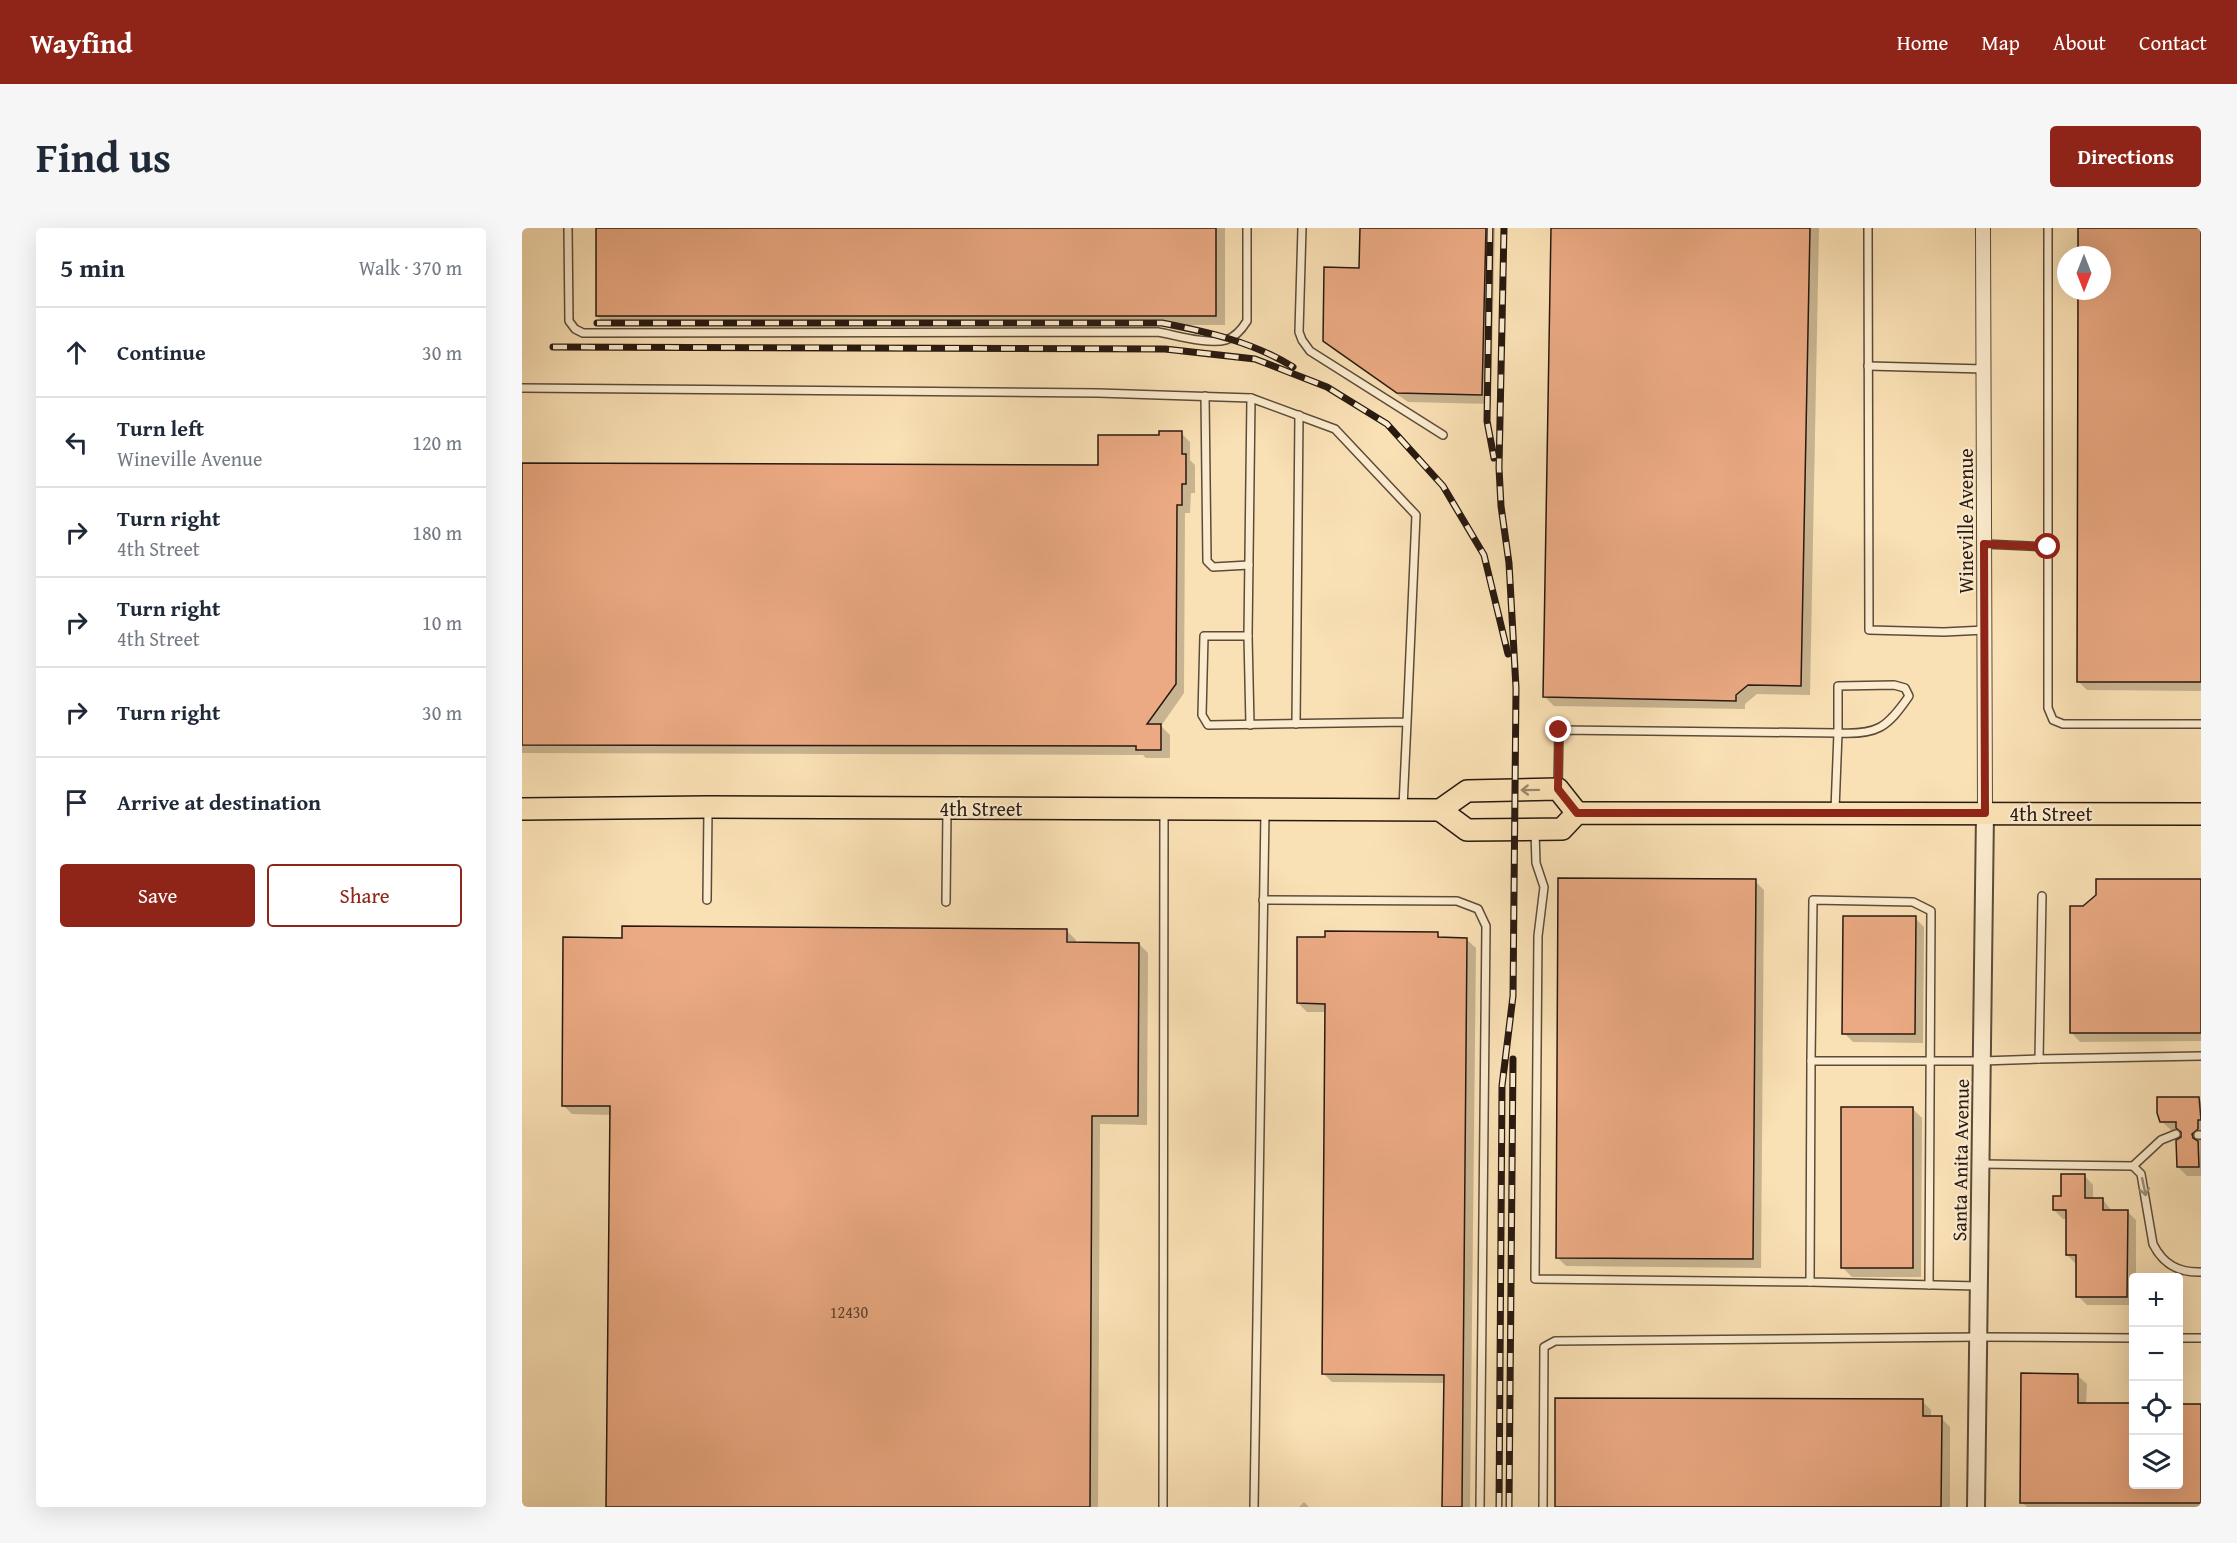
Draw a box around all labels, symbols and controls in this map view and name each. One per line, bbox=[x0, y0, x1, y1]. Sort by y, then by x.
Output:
text: Wayfind bbox=[30, 22, 132, 63]
text: Home bbox=[1897, 27, 1948, 58]
text: Map bbox=[1981, 27, 2020, 58]
text: About bbox=[2053, 27, 2106, 58]
text: Contact bbox=[2139, 27, 2207, 58]
text: Find us bbox=[36, 126, 171, 187]
button: Directions bbox=[2050, 126, 2201, 187]
north arrow bbox=[2057, 246, 2111, 300]
text: 5 min bbox=[60, 248, 125, 287]
text: Walk · 370 m bbox=[359, 253, 462, 282]
icon: ahead bbox=[60, 336, 93, 369]
text: Continue bbox=[117, 336, 206, 368]
text: 30 m bbox=[422, 338, 462, 367]
text: Turn left bbox=[117, 412, 204, 444]
icon: left bbox=[60, 426, 93, 459]
text: 120 m bbox=[412, 428, 462, 457]
text: Wineville Avenue bbox=[117, 444, 262, 473]
street label: Wineville Avenue bbox=[1951, 448, 1980, 594]
text: Turn right bbox=[117, 502, 220, 534]
icon: right bbox=[60, 516, 93, 549]
text: 180 m bbox=[412, 518, 462, 547]
route start bbox=[2034, 533, 2060, 559]
text: 4th Street bbox=[117, 534, 200, 563]
text: Turn right bbox=[117, 592, 220, 624]
icon: right bbox=[60, 606, 93, 639]
text: 10 m bbox=[422, 608, 462, 637]
text: 4th Street bbox=[117, 624, 200, 653]
icon: right bbox=[60, 696, 93, 729]
text: Turn right bbox=[117, 696, 220, 728]
text: 30 m bbox=[422, 698, 462, 727]
route end bbox=[1545, 716, 1571, 742]
one-way arrow bbox=[1520, 784, 1540, 796]
icon: arrive bbox=[60, 786, 93, 819]
text: Arrive at destination bbox=[117, 786, 321, 818]
street label: 4th Street bbox=[940, 794, 1022, 823]
street label: 4th Street bbox=[2010, 799, 2092, 828]
button: Save bbox=[60, 864, 255, 927]
button: Share bbox=[267, 864, 462, 927]
street label: Santa Anita Avenue bbox=[1944, 1078, 1976, 1242]
one-way arrow bbox=[2139, 1177, 2150, 1197]
map controls bbox=[2129, 1273, 2183, 1489]
button: + bbox=[2129, 1273, 2183, 1327]
house number: 12430 bbox=[830, 1300, 869, 1324]
button: − bbox=[2129, 1327, 2183, 1381]
button: locate bbox=[2129, 1381, 2183, 1435]
button: layers bbox=[2129, 1435, 2183, 1489]

